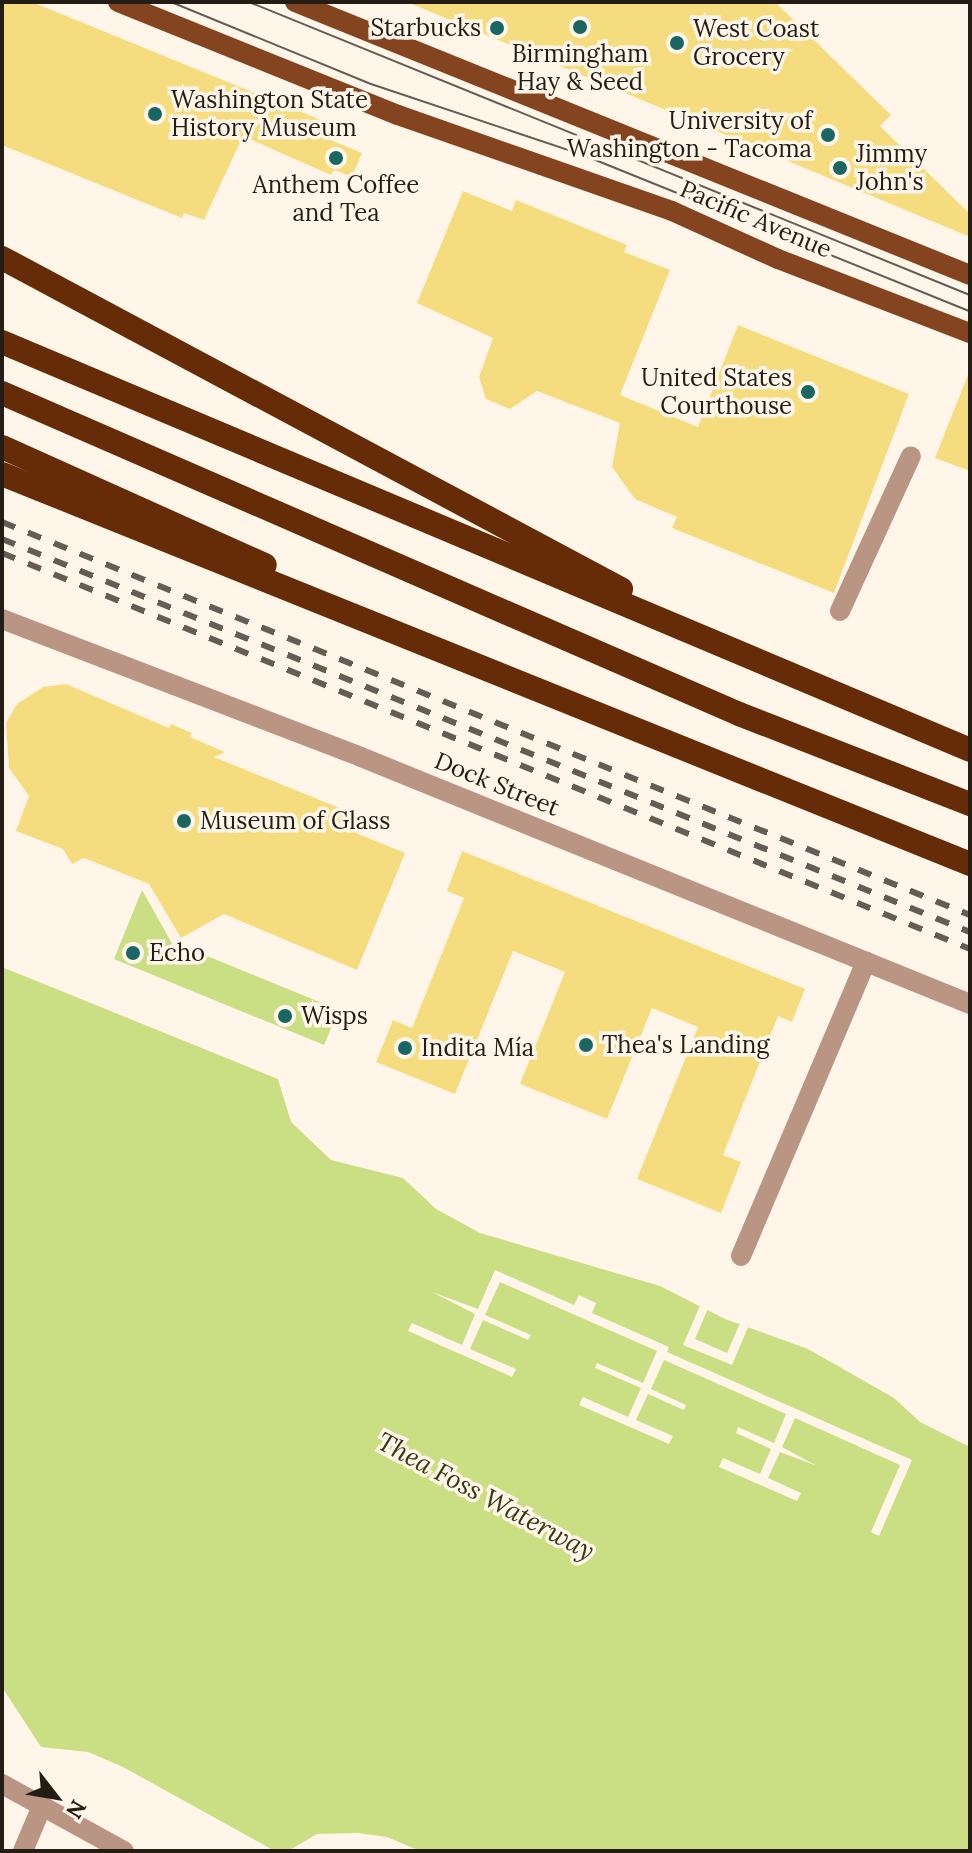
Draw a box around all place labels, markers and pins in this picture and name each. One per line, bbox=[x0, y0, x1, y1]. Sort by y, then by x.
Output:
place label: Starbucks bbox=[370, 14, 481, 42]
place label: West Coast Grocery bbox=[693, 15, 819, 71]
marker: Birmingham Hay & Seed bbox=[571, 18, 589, 36]
marker: Starbucks bbox=[488, 19, 506, 37]
marker: West Coast Grocery bbox=[668, 34, 686, 52]
place label: Birmingham Hay & Seed bbox=[512, 40, 648, 96]
place label: Washington State History Museum bbox=[171, 86, 368, 142]
marker: Washington State History Museum bbox=[146, 105, 164, 123]
place label: University of Washington - Tacoma bbox=[567, 107, 812, 163]
marker: University of Washington - Tacoma bbox=[819, 126, 837, 144]
place label: Jimmy John's bbox=[856, 140, 927, 196]
marker: Anthem Coffee and Tea bbox=[327, 149, 345, 167]
marker: Jimmy John's bbox=[831, 159, 849, 177]
place label: Anthem Coffee and Tea bbox=[253, 171, 419, 227]
place label: United States Courthouse bbox=[641, 364, 792, 420]
marker: United States Courthouse bbox=[799, 383, 817, 401]
place label: Museum of Glass bbox=[200, 807, 390, 835]
marker: Museum of Glass bbox=[175, 812, 193, 830]
place label: Echo bbox=[149, 939, 205, 967]
marker: Echo bbox=[124, 944, 142, 962]
place label: Wisps bbox=[301, 1002, 368, 1030]
marker: Wisps bbox=[276, 1007, 294, 1025]
place label: Thea's Landing bbox=[602, 1031, 770, 1059]
place label: Indita Mía bbox=[421, 1034, 534, 1062]
marker: Thea's Landing bbox=[577, 1036, 595, 1054]
marker: Indita Mía bbox=[396, 1039, 414, 1057]

